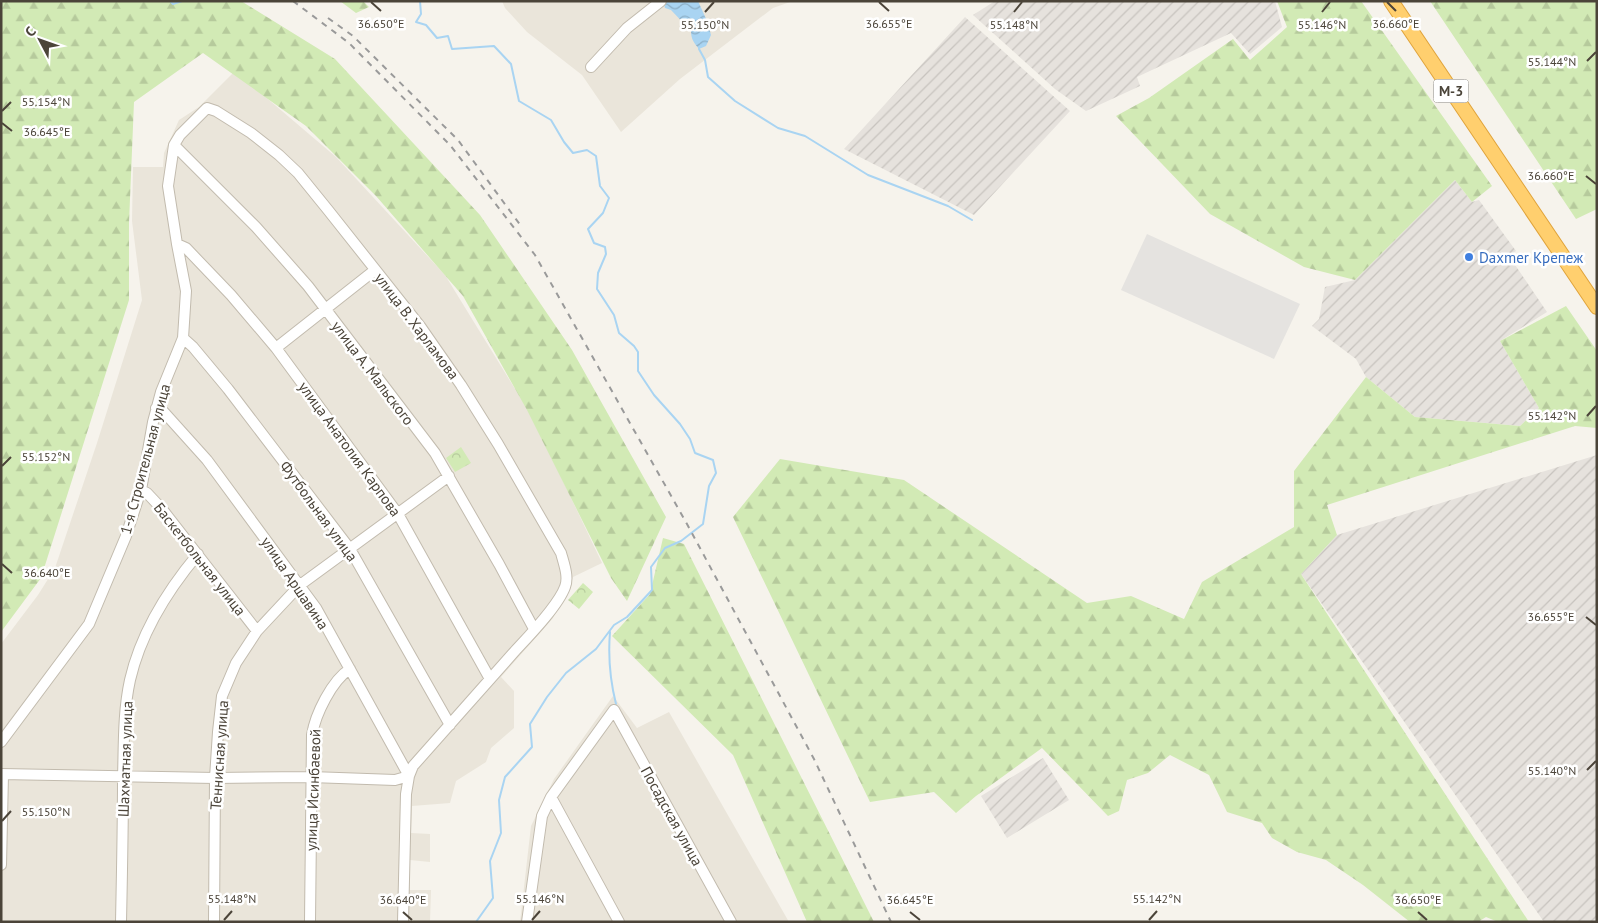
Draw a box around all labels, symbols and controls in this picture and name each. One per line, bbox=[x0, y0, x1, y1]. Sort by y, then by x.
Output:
north arrow bbox=[15, 15, 65, 65]
text: 36.650°E bbox=[358, 16, 404, 31]
text: 36.655°E bbox=[866, 16, 912, 31]
text: 36.660°E bbox=[1373, 16, 1419, 31]
text: 55.150°N bbox=[681, 17, 729, 32]
text: 55.148°N bbox=[990, 17, 1038, 32]
text: 55.146°N bbox=[1298, 17, 1346, 32]
text: С bbox=[21, 22, 40, 40]
text: 55.144°N bbox=[1528, 54, 1576, 69]
road number: М-3 bbox=[1434, 80, 1468, 102]
text: 55.154°N bbox=[22, 94, 70, 109]
text: 36.645°E bbox=[24, 124, 70, 139]
text: 36.660°E bbox=[1528, 168, 1574, 183]
place label: Daxmer Крепеж bbox=[1479, 248, 1583, 267]
marker: Daxmer Крепеж bbox=[1463, 251, 1475, 263]
street label: улица В. Харламова bbox=[371, 269, 463, 383]
street label: улица А. Мальского bbox=[328, 317, 418, 429]
street label: улица Анатолия Карпова bbox=[295, 378, 405, 520]
street label: 1-я Строительная улица bbox=[116, 382, 174, 536]
text: 55.142°N bbox=[1528, 408, 1576, 423]
text: 55.152°N bbox=[22, 449, 70, 464]
street label: Футбольная улица bbox=[276, 457, 362, 565]
street label: Баскетбольная улица bbox=[150, 499, 250, 619]
street label: улица Аршавина bbox=[257, 533, 333, 633]
text: 36.640°E bbox=[24, 565, 70, 580]
text: 36.655°E bbox=[1528, 609, 1574, 624]
street label: Теннисная улица bbox=[206, 699, 232, 811]
street label: Шахматная улица bbox=[113, 701, 137, 817]
street label: улица Исинбаевой bbox=[301, 729, 325, 851]
street label: Посадская улица bbox=[637, 763, 707, 869]
text: 55.140°N bbox=[1528, 763, 1576, 778]
text: 55.150°N bbox=[22, 804, 70, 819]
text: 55.148°N bbox=[208, 891, 256, 906]
text: 55.146°N bbox=[516, 891, 564, 906]
text: 55.142°N bbox=[1133, 891, 1181, 906]
text: 36.640°E bbox=[380, 892, 426, 907]
text: 36.645°E bbox=[887, 892, 933, 907]
text: 36.650°E bbox=[1395, 892, 1441, 907]

